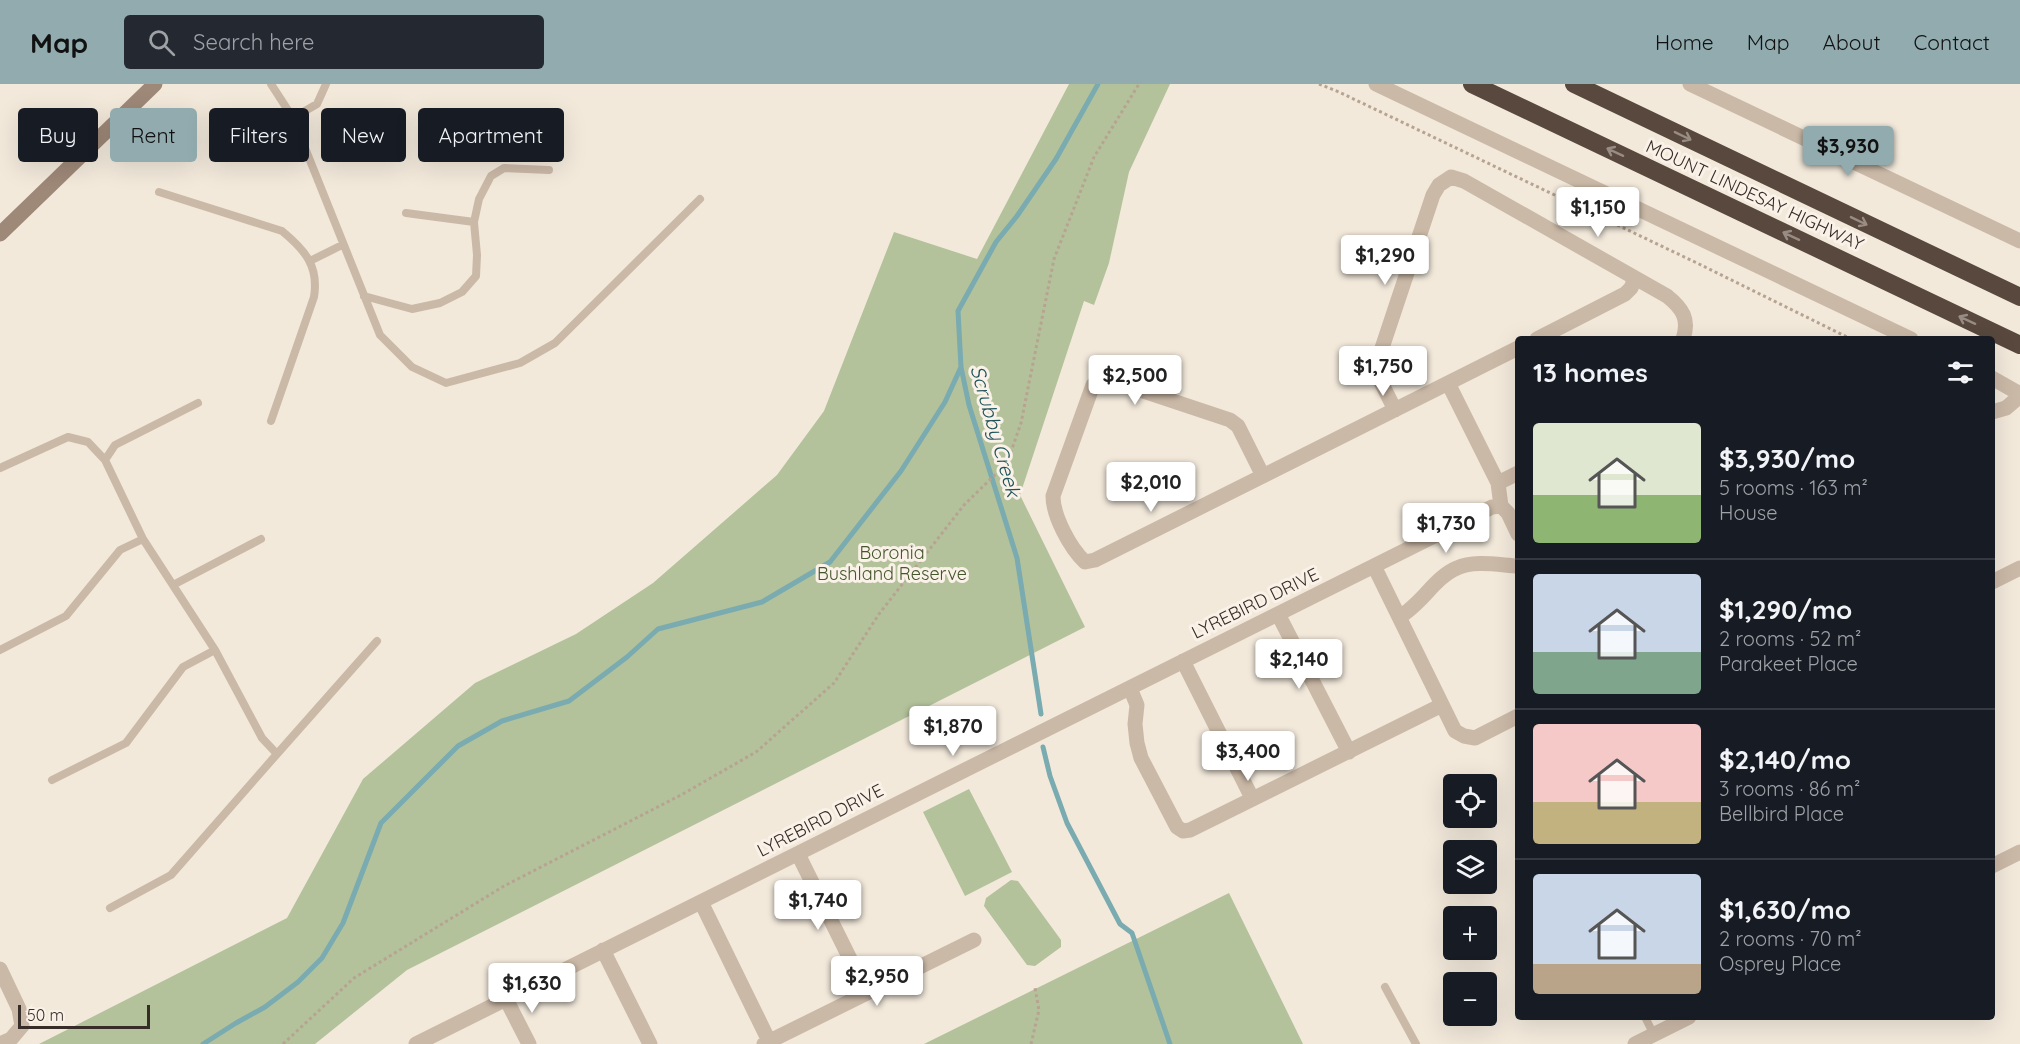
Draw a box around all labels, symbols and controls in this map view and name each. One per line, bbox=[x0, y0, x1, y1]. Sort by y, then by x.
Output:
search box bbox=[124, 15, 544, 69]
text: Map bbox=[30, 25, 88, 60]
icon: search bbox=[145, 26, 178, 59]
text: Search here bbox=[193, 28, 315, 56]
text: Home bbox=[1655, 29, 1714, 55]
text: Map bbox=[1747, 29, 1790, 55]
text: About bbox=[1823, 29, 1881, 55]
text: Contact bbox=[1914, 29, 1990, 55]
chip: Buy bbox=[18, 108, 98, 162]
chip: Rent bbox=[110, 108, 197, 162]
chip: Filters bbox=[209, 108, 309, 162]
chip: New bbox=[321, 108, 406, 162]
chip: Apartment bbox=[418, 108, 564, 162]
pin: $3,930 bbox=[1799, 126, 1897, 177]
one-way arrow bbox=[1674, 131, 1692, 143]
text: $3,930 bbox=[1817, 133, 1879, 158]
street label: MOUNT LINDESAY HIGHWAY bbox=[1642, 134, 1868, 256]
one-way arrow bbox=[1606, 146, 1624, 158]
pin: $1,150 bbox=[1549, 187, 1647, 238]
text: $1,150 bbox=[1570, 194, 1626, 219]
one-way arrow bbox=[1850, 215, 1868, 227]
one-way arrow bbox=[1783, 229, 1801, 241]
pin: $1,290 bbox=[1336, 235, 1434, 286]
text: $1,290 bbox=[1355, 242, 1415, 267]
one-way arrow bbox=[1959, 313, 1977, 325]
pin: $1,750 bbox=[1334, 346, 1432, 397]
text: $1,750 bbox=[1353, 353, 1413, 378]
pin: $2,500 bbox=[1086, 355, 1184, 406]
text: 13 homes bbox=[1533, 356, 1648, 389]
icon: filters bbox=[1944, 356, 1977, 389]
water label: Scrubby Creek bbox=[965, 362, 1027, 502]
text: $2,500 bbox=[1103, 362, 1167, 387]
text: $3,930/mo bbox=[1719, 442, 1855, 475]
icon: home bbox=[1581, 447, 1653, 519]
pin: $2,010 bbox=[1102, 462, 1200, 513]
text: $2,010 bbox=[1120, 469, 1182, 494]
text: 5 rooms · 163 m² bbox=[1719, 475, 1868, 500]
text: House bbox=[1719, 500, 1778, 525]
pin: $1,730 bbox=[1397, 503, 1495, 554]
text: $1,730 bbox=[1416, 510, 1476, 535]
park label: Boronia Bushland Reserve bbox=[817, 541, 967, 585]
street label: LYREBIRD DRIVE bbox=[1188, 562, 1322, 644]
text: $1,290/mo bbox=[1719, 593, 1852, 626]
icon: home bbox=[1581, 598, 1653, 670]
text: 2 rooms · 52 m² bbox=[1719, 626, 1861, 651]
pin: $2,140 bbox=[1250, 639, 1348, 690]
text: $2,140 bbox=[1269, 646, 1329, 671]
text: Parakeet Place bbox=[1719, 651, 1858, 676]
pin: $1,870 bbox=[904, 706, 1002, 757]
text: $1,870 bbox=[923, 713, 983, 738]
pin: $3,400 bbox=[1199, 731, 1297, 782]
text: $3,400 bbox=[1216, 738, 1280, 763]
text: $2,140/mo bbox=[1719, 743, 1851, 776]
icon: home bbox=[1581, 748, 1653, 820]
map controls bbox=[1443, 774, 1497, 1026]
button: locate bbox=[1443, 774, 1497, 828]
text: 3 rooms · 86 m² bbox=[1719, 776, 1860, 801]
street label: LYREBIRD DRIVE bbox=[753, 778, 887, 862]
text: Bellbird Place bbox=[1719, 801, 1844, 826]
button: layers bbox=[1443, 840, 1497, 894]
pin: $1,740 bbox=[769, 880, 867, 931]
text: $1,740 bbox=[788, 887, 848, 912]
text: $1,630/mo bbox=[1719, 893, 1851, 926]
icon: home bbox=[1581, 898, 1653, 970]
button: + bbox=[1443, 906, 1497, 960]
text: 2 rooms · 70 m² bbox=[1719, 926, 1862, 951]
text: Osprey Place bbox=[1719, 951, 1841, 976]
pin: $2,950 bbox=[828, 956, 926, 1007]
pin: $1,630 bbox=[483, 963, 581, 1014]
text: $2,950 bbox=[845, 963, 909, 988]
text: $1,630 bbox=[502, 970, 562, 995]
button: − bbox=[1443, 972, 1497, 1026]
scale bar bbox=[18, 1002, 150, 1030]
text: 50 m bbox=[27, 1005, 64, 1025]

